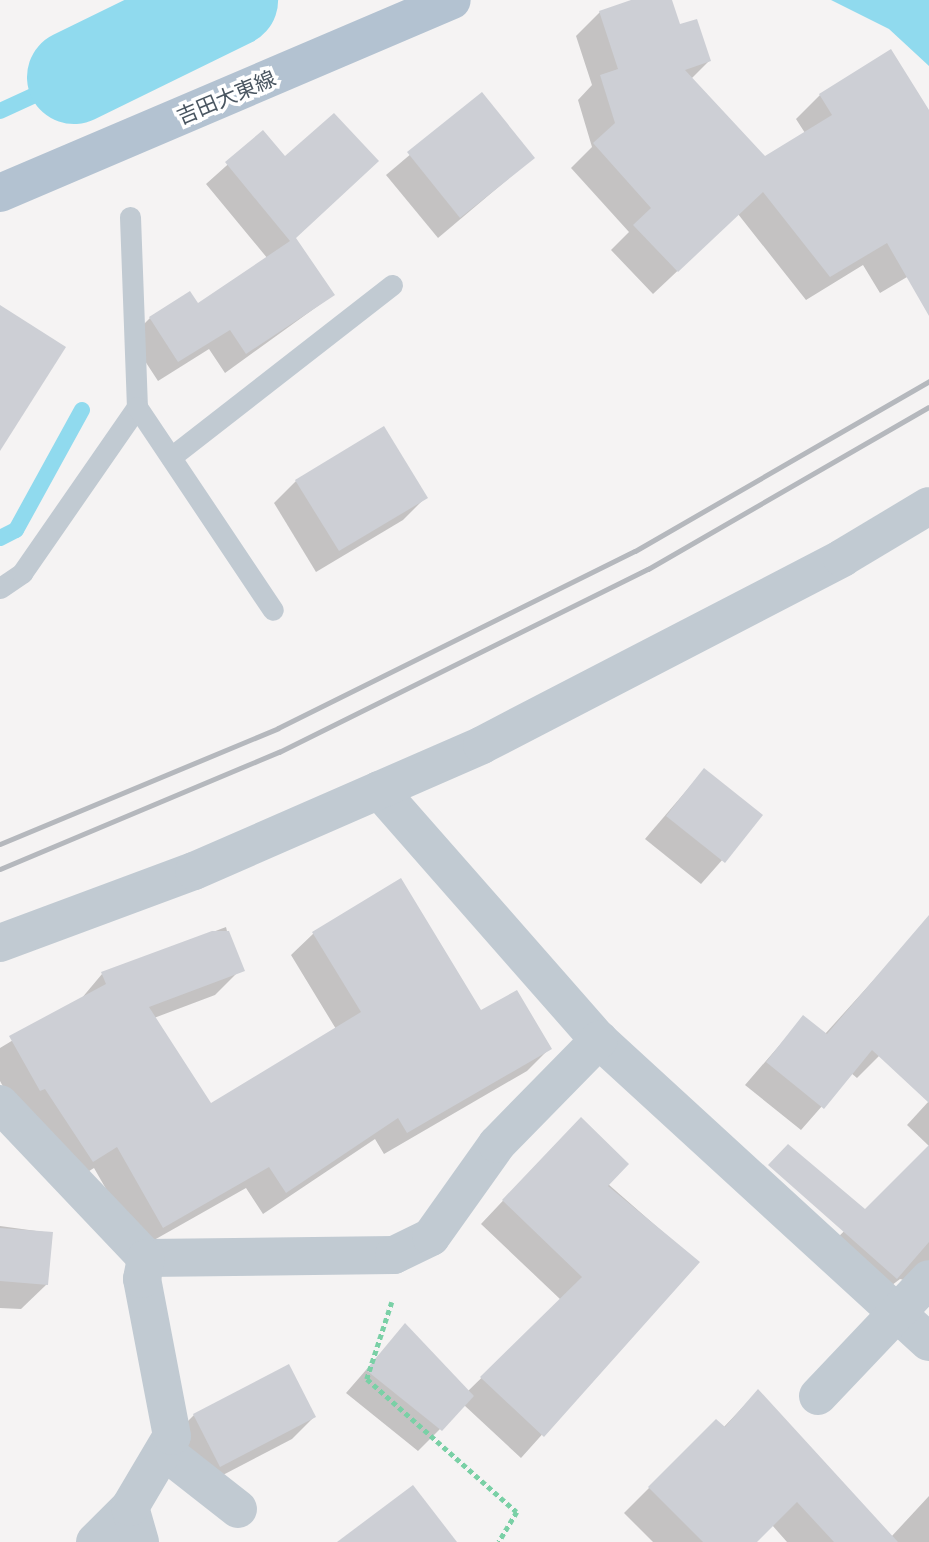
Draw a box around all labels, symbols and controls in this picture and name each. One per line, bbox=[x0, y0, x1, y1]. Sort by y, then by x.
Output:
street label: 吉田大東線 bbox=[173, 65, 279, 129]

